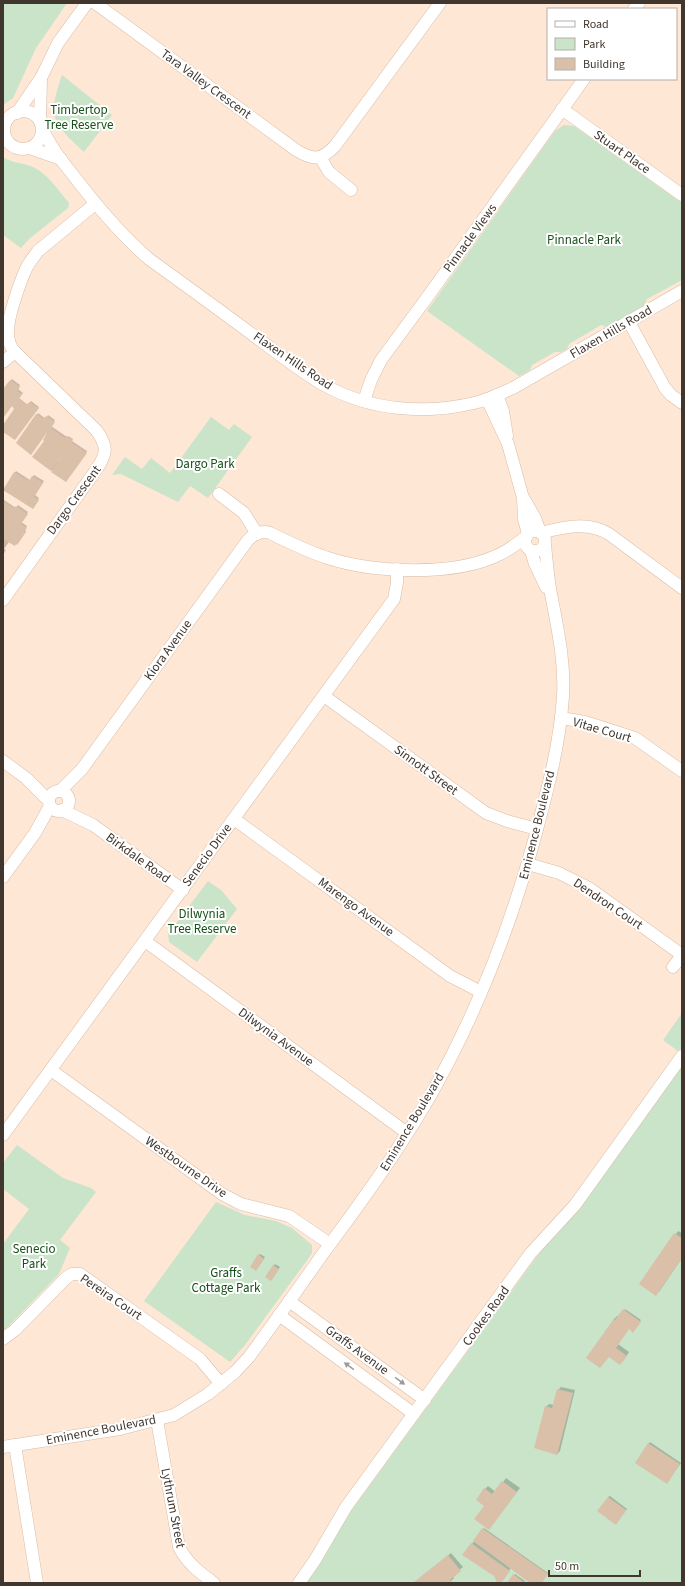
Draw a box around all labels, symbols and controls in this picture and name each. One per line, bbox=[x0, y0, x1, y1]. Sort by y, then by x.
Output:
legend bbox=[547, 8, 677, 80]
text: Road bbox=[583, 16, 609, 33]
text: Park bbox=[583, 36, 605, 53]
street label: Tara Valley Crescent bbox=[157, 45, 255, 123]
text: Building bbox=[583, 56, 625, 73]
park label: Timbertop Tree Reserve bbox=[44, 101, 114, 134]
street label: Stuart Place bbox=[590, 126, 654, 178]
street label: Pinnacle Views bbox=[439, 200, 501, 276]
park label: Pinnacle Park bbox=[547, 231, 622, 249]
street label: Flaxen Hills Road bbox=[567, 301, 655, 363]
street label: Flaxen Hills Road bbox=[250, 328, 336, 394]
park label: Dargo Park bbox=[175, 455, 235, 473]
street label: Dargo Crescent bbox=[43, 461, 106, 539]
street label: Kiora Avenue bbox=[140, 616, 196, 684]
street label: Vitae Court bbox=[571, 713, 634, 747]
street label: Sinnott Street bbox=[390, 741, 462, 800]
street label: Eminence Boulevard bbox=[515, 769, 559, 881]
street label: Senecio Drive bbox=[178, 820, 236, 890]
street label: Birkdale Road bbox=[102, 829, 174, 887]
street label: Marengo Avenue bbox=[314, 873, 398, 941]
street label: Dendron Court bbox=[570, 874, 647, 934]
park label: Dilwynia Tree Reserve bbox=[167, 905, 237, 938]
street label: Dilwynia Avenue bbox=[235, 1003, 317, 1071]
street label: Eminence Boulevard bbox=[376, 1069, 448, 1175]
street label: Westbourne Drive bbox=[141, 1132, 231, 1202]
park label: Senecio Park bbox=[12, 1240, 56, 1273]
park label: Graffs Cottage Park bbox=[192, 1264, 261, 1297]
street label: Pereira Court bbox=[76, 1270, 146, 1325]
street label: Cookes Road bbox=[458, 1282, 514, 1350]
street label: Graffs Avenue bbox=[322, 1321, 392, 1379]
one-way arrow bbox=[343, 1362, 354, 1371]
one-way arrow bbox=[394, 1377, 405, 1386]
street label: Eminence Boulevard bbox=[44, 1411, 158, 1449]
street label: Lythrum Street bbox=[156, 1467, 190, 1550]
scale bar bbox=[549, 1552, 640, 1578]
text: 50 m bbox=[555, 1558, 579, 1575]

